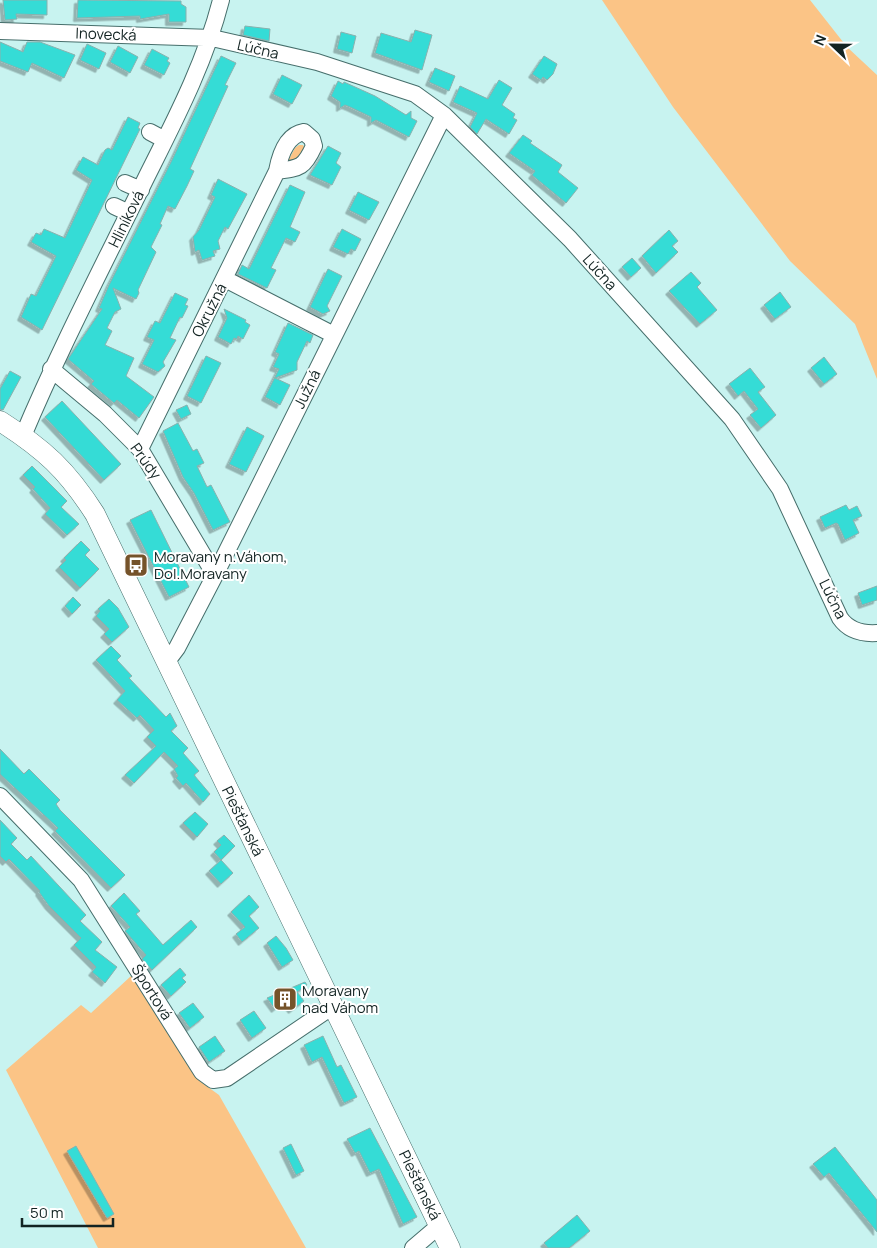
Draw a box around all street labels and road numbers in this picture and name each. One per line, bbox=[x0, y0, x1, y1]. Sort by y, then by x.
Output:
street label: Inovecká bbox=[75, 22, 137, 46]
street label: Lúčna bbox=[235, 34, 281, 64]
street label: Hliníková bbox=[103, 187, 149, 251]
street label: Lúčna bbox=[578, 249, 622, 295]
street label: Okružná bbox=[187, 279, 231, 341]
street label: Južná bbox=[289, 366, 325, 412]
street label: Prúdy bbox=[126, 439, 166, 483]
street label: Lúčna bbox=[814, 575, 852, 623]
street label: Piešťanská bbox=[217, 782, 269, 860]
street label: Športová bbox=[127, 960, 177, 1024]
street label: Piešťanská bbox=[394, 1146, 446, 1224]

